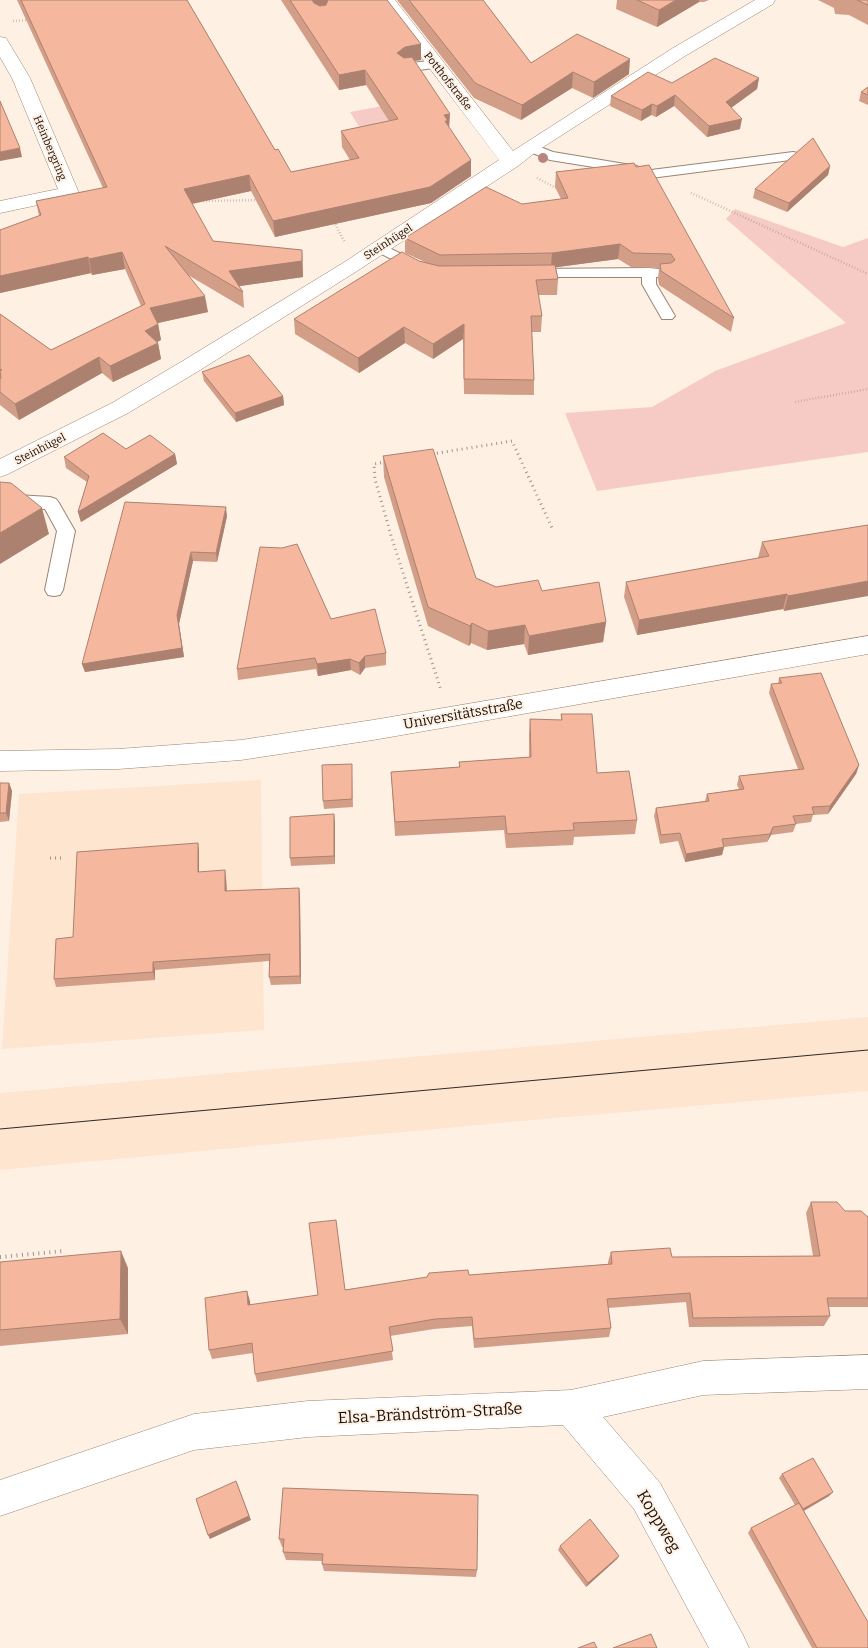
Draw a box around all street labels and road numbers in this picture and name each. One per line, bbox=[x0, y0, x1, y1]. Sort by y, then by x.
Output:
street label: Potthofstraße bbox=[421, 49, 475, 113]
street label: Heinbergring bbox=[31, 114, 69, 182]
street label: Steinhügel bbox=[361, 221, 415, 263]
street label: Steinhügel bbox=[12, 431, 68, 467]
street label: Universitätsstraße bbox=[402, 695, 524, 733]
street label: Elsa-Brändström-Straße bbox=[337, 1399, 523, 1427]
street label: Koppweg bbox=[633, 1487, 685, 1555]

